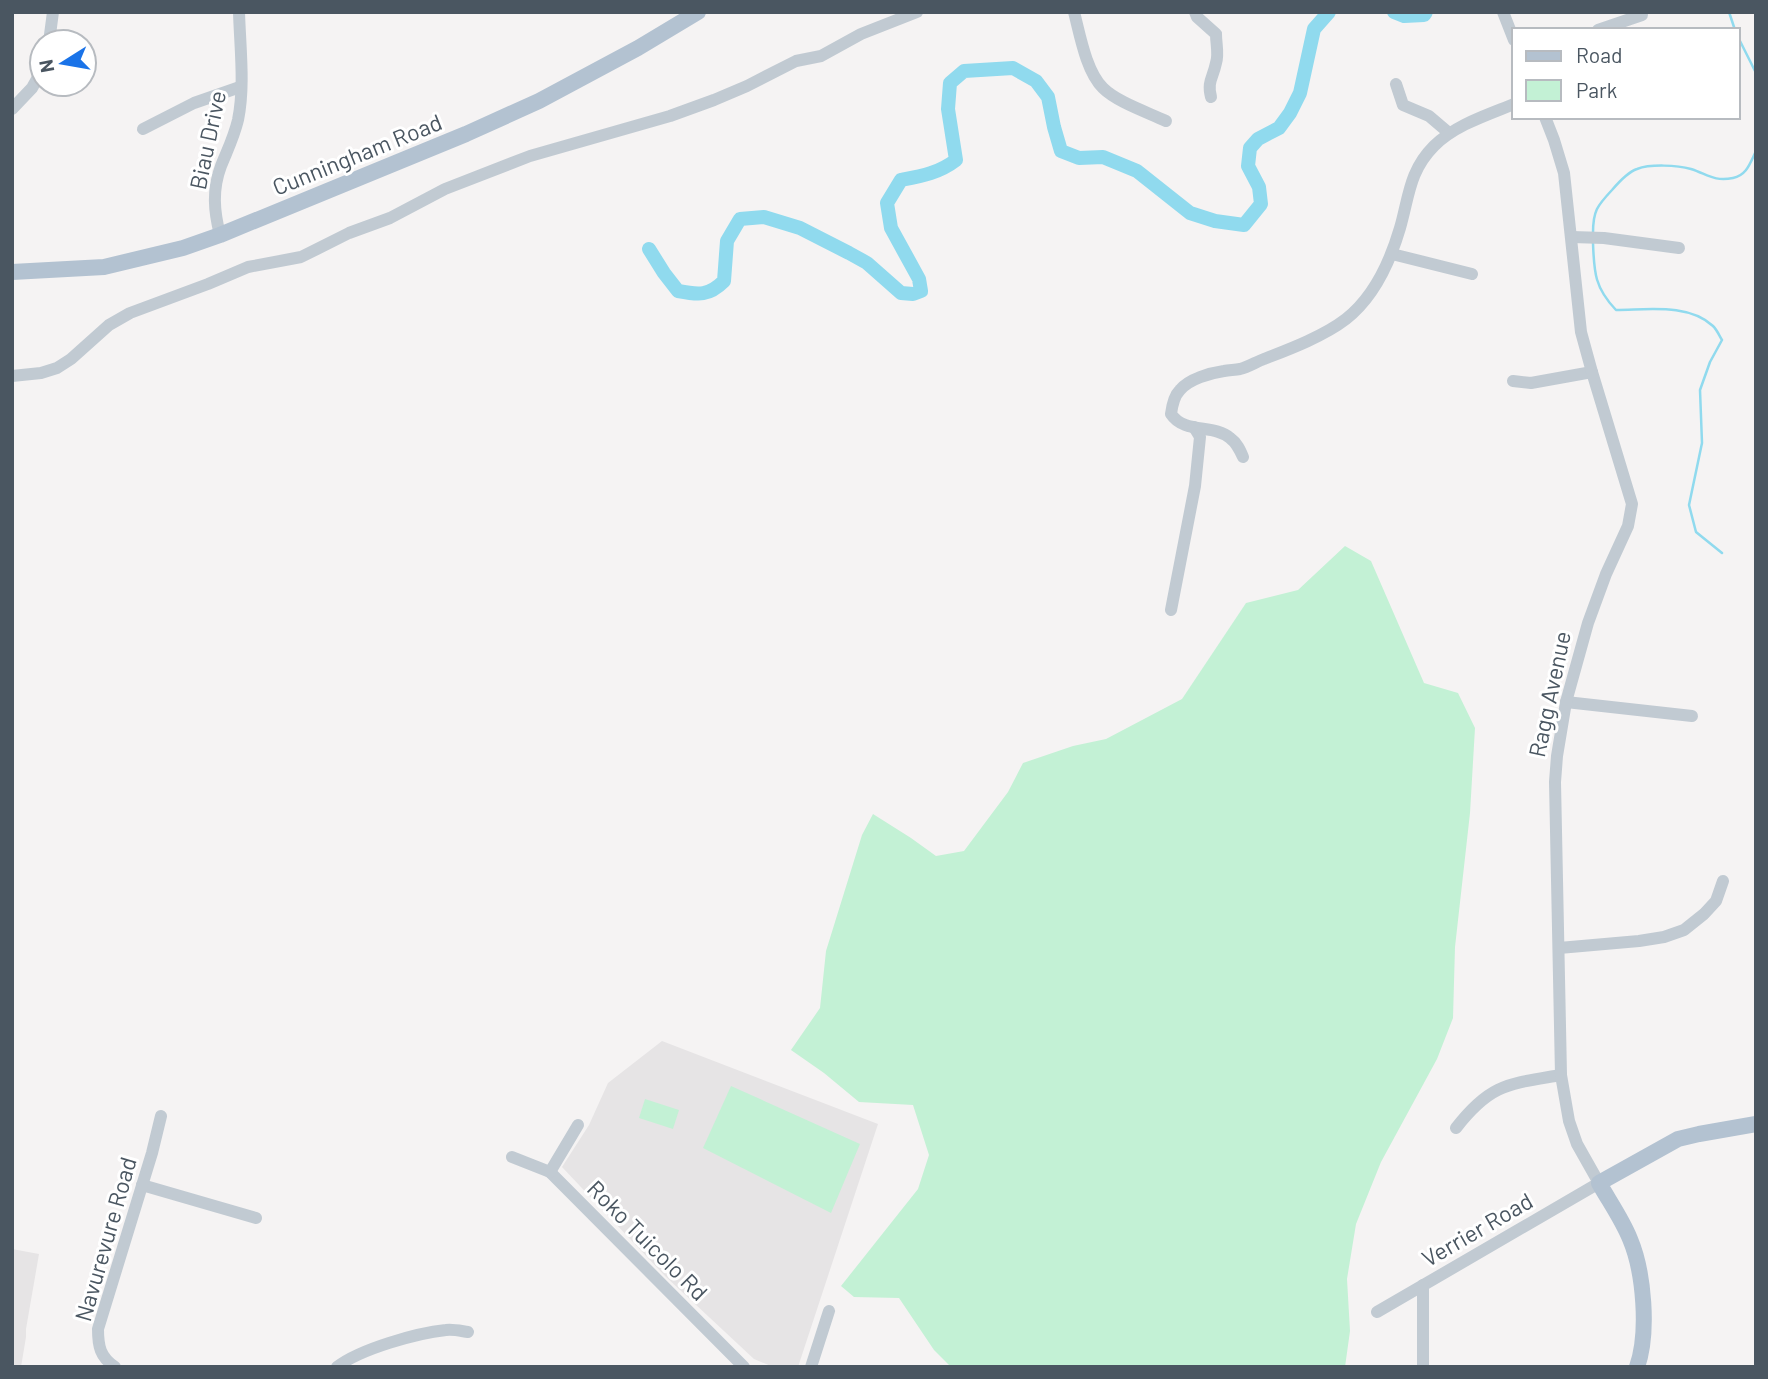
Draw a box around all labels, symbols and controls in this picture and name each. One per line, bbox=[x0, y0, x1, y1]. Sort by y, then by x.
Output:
north arrow bbox=[28, 28, 98, 98]
legend bbox=[1512, 28, 1740, 119]
text: Road bbox=[1576, 42, 1622, 67]
text: N bbox=[33, 58, 58, 75]
text: Park bbox=[1576, 77, 1617, 102]
street label: Biau Drive bbox=[183, 88, 231, 192]
street label: Cunningham Road bbox=[268, 107, 446, 201]
street label: Ragg Avenue bbox=[1522, 628, 1576, 760]
street label: Navurevure Road bbox=[68, 1154, 142, 1324]
street label: Roko Tuicolo Rd bbox=[582, 1174, 714, 1306]
street label: Verrier Road bbox=[1417, 1186, 1537, 1272]

